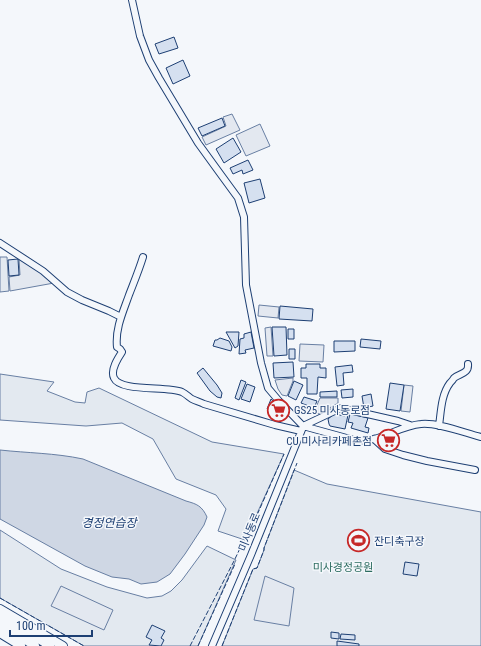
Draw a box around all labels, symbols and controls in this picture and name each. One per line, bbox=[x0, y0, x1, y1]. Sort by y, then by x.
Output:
supermarket icon: GS25 미사동로점 bbox=[265, 397, 291, 423]
place label: GS25 미사동로점 bbox=[294, 404, 370, 417]
supermarket icon: CU 미사리카페촌점 bbox=[375, 428, 401, 454]
place label: CU 미사리카페촌점 bbox=[286, 435, 372, 448]
street label: 미사동로 bbox=[236, 511, 263, 553]
water label: 경정연습장 bbox=[81, 516, 139, 530]
sports icon: 잔디축구장 bbox=[345, 528, 371, 554]
place label: 잔디축구장 bbox=[374, 535, 425, 548]
park label: 미사경정공원 bbox=[313, 561, 373, 574]
scale bar bbox=[10, 612, 92, 638]
text: 100 m bbox=[16, 619, 46, 633]

